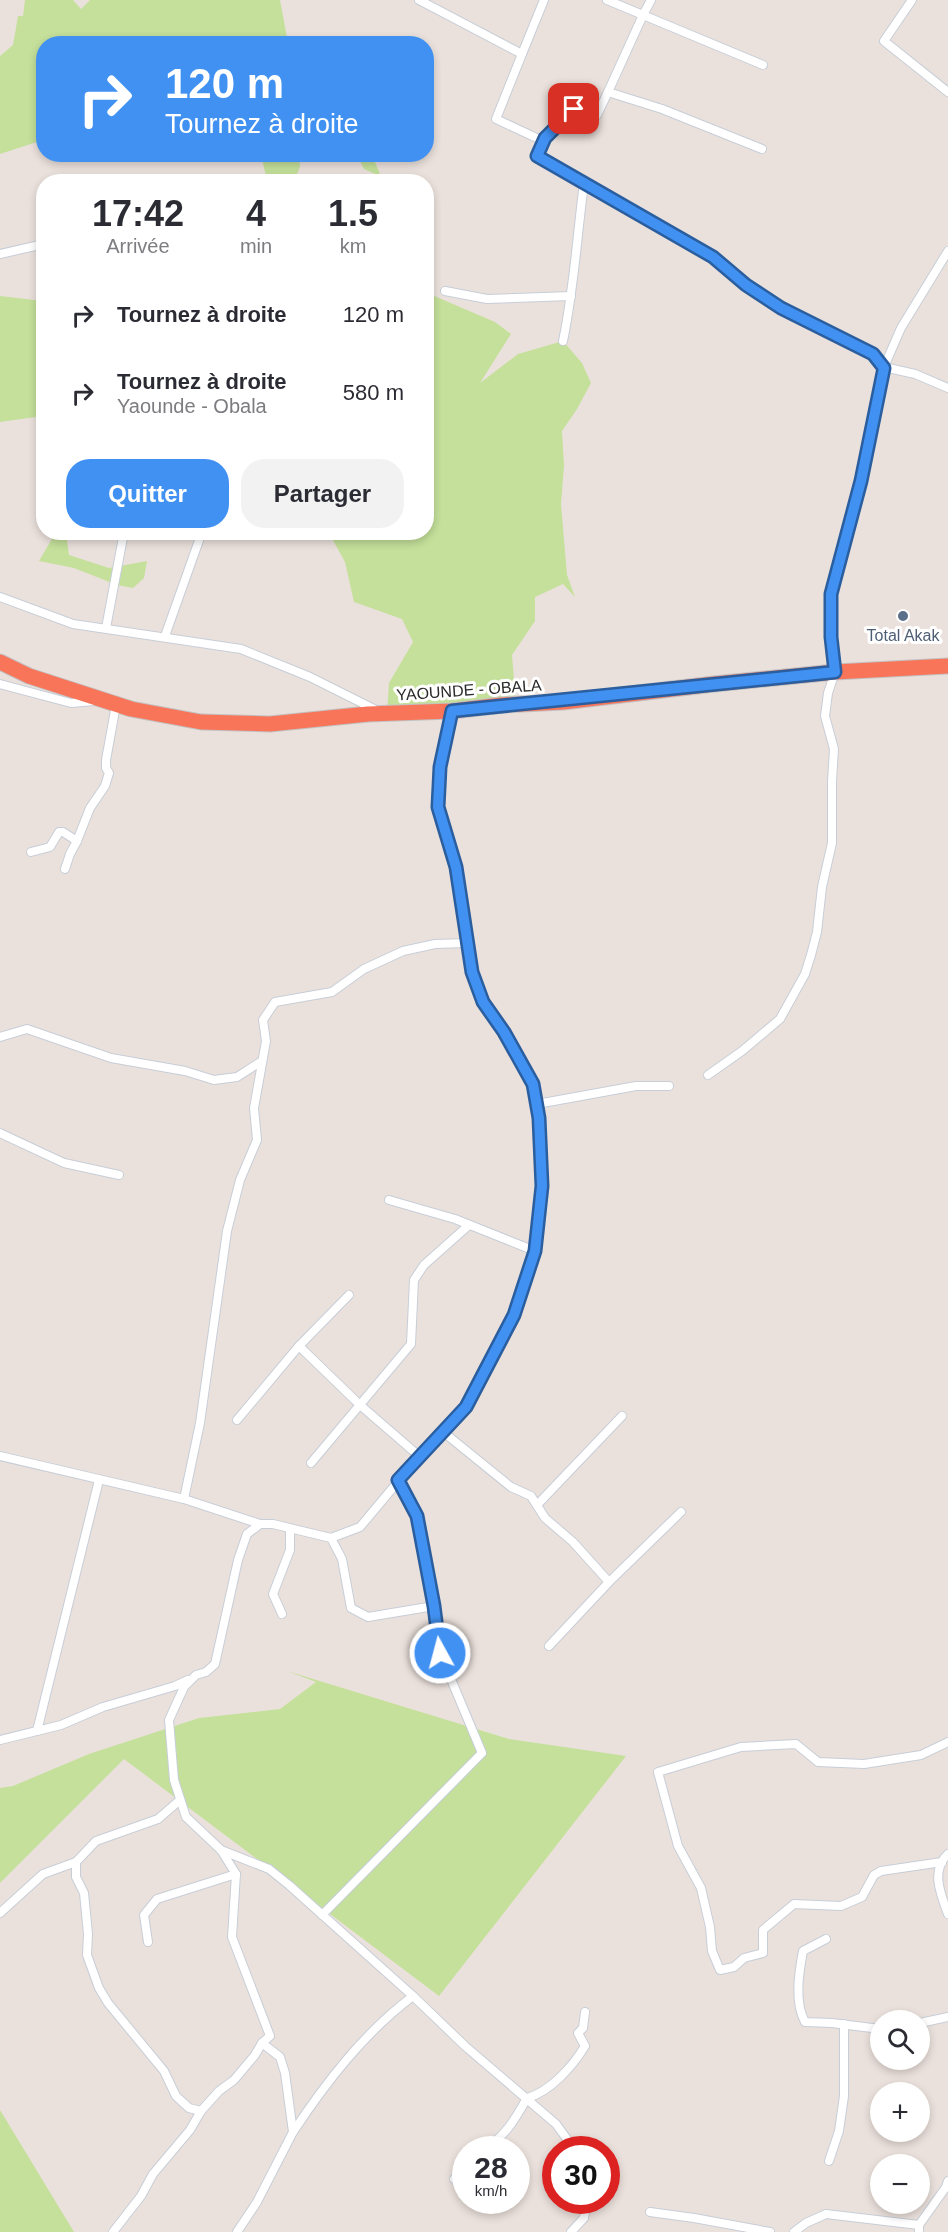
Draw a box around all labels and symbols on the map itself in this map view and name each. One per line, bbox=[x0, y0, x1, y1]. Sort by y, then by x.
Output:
pin bbox=[548, 83, 599, 134]
marker: Total Akak bbox=[896, 609, 910, 623]
place label: Total Akak bbox=[867, 627, 940, 644]
street label: YAOUNDE - OBALA bbox=[396, 676, 543, 704]
position arrow bbox=[408, 1621, 472, 1685]
speed limit sign: 30 bbox=[542, 2136, 620, 2214]

